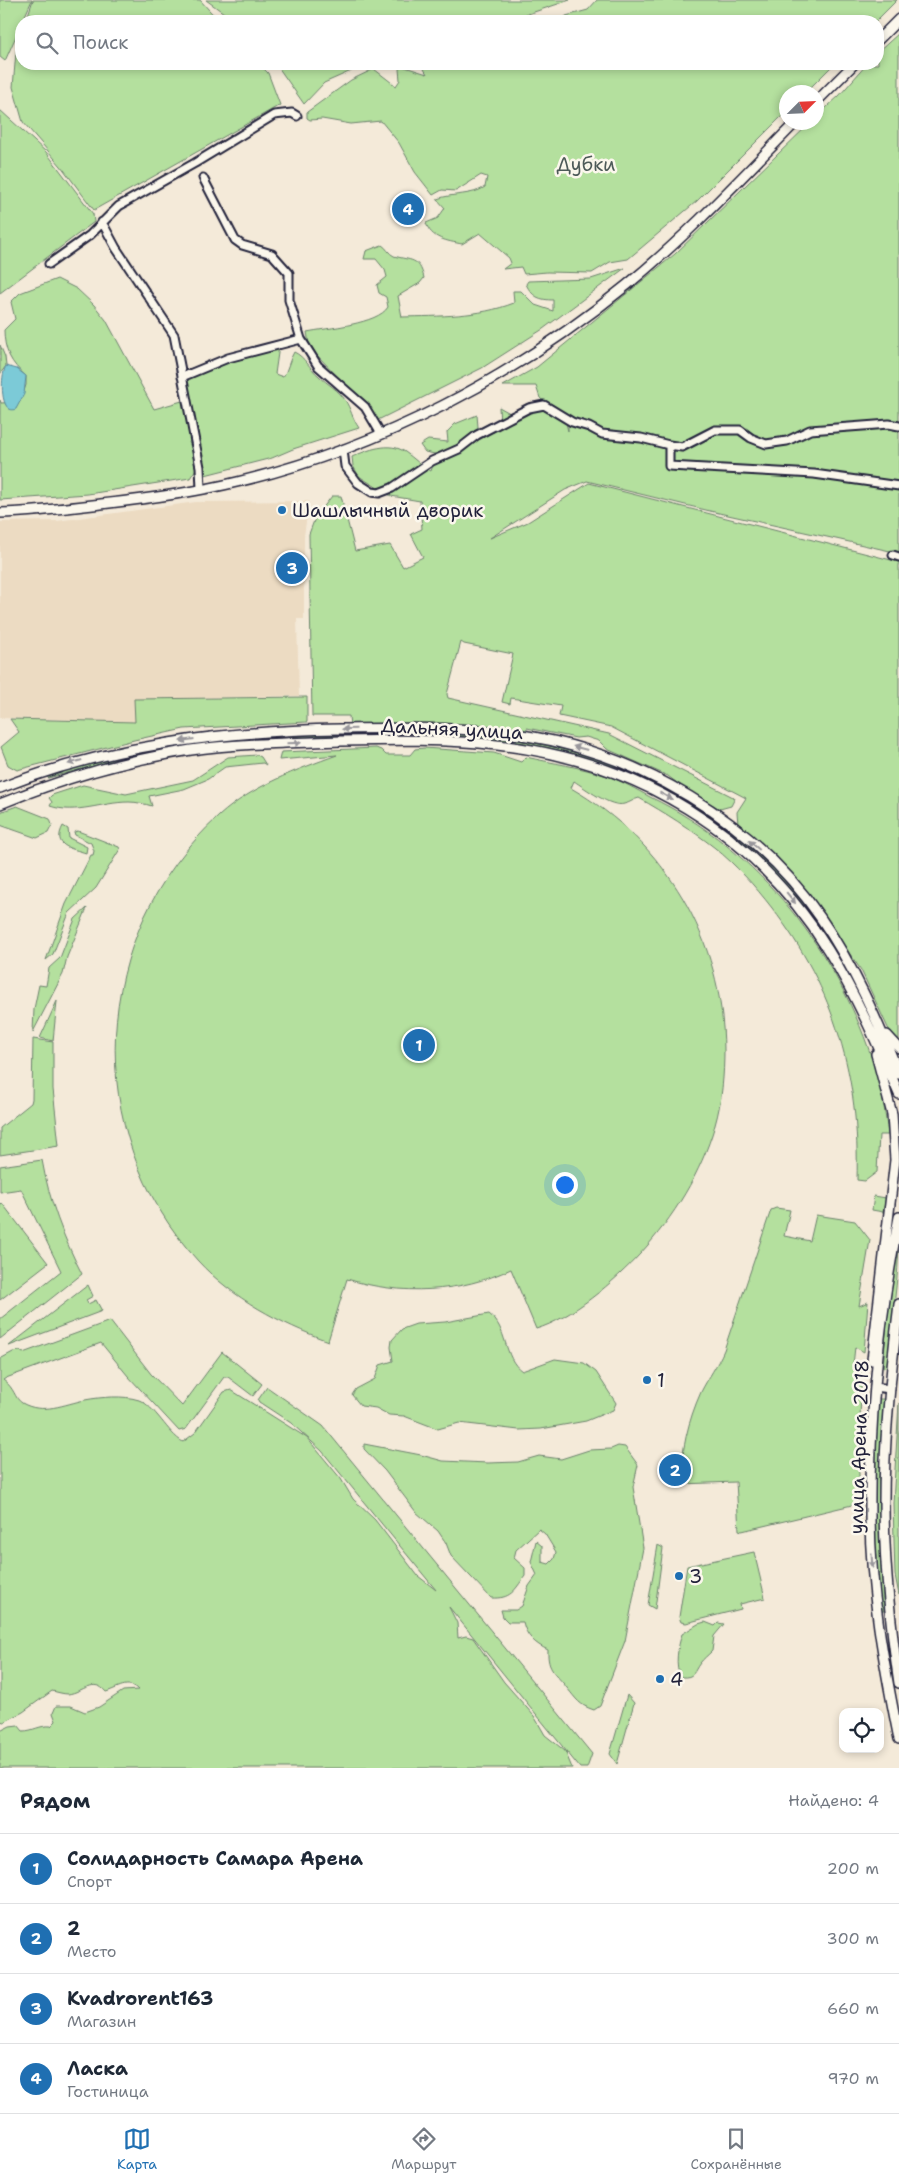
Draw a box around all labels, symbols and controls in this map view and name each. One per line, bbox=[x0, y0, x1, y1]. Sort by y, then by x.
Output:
search box bbox=[15, 15, 884, 70]
icon: search bbox=[33, 29, 61, 57]
text: Поиск bbox=[73, 30, 128, 55]
north arrow bbox=[779, 85, 824, 130]
park label: Дубки bbox=[557, 152, 616, 177]
pin: 4 bbox=[392, 190, 424, 228]
place label: Шашлычный дворик bbox=[292, 498, 483, 523]
marker: Шашлычный дворик bbox=[276, 504, 288, 516]
pin: 3 bbox=[276, 549, 308, 587]
street label: Дальняя улица bbox=[380, 713, 524, 745]
one-way arrow bbox=[341, 725, 357, 733]
one-way arrow bbox=[179, 736, 195, 744]
one-way arrow bbox=[287, 739, 303, 747]
one-way arrow bbox=[572, 744, 587, 752]
one-way arrow bbox=[68, 758, 83, 766]
one-way arrow bbox=[659, 792, 673, 800]
one-way arrow bbox=[748, 839, 760, 851]
one-way arrow bbox=[785, 891, 796, 904]
pin: 1 bbox=[403, 1026, 435, 1064]
your location bbox=[552, 1172, 578, 1198]
street label: улица Арена 2018 bbox=[843, 1359, 875, 1535]
place label: 1 bbox=[657, 1368, 665, 1393]
marker: 1 bbox=[641, 1374, 653, 1386]
pin: 2 bbox=[659, 1451, 691, 1489]
one-way arrow bbox=[869, 1553, 877, 1569]
place label: 3 bbox=[689, 1564, 702, 1589]
marker: 3 bbox=[673, 1570, 685, 1582]
place label: 4 bbox=[670, 1667, 683, 1692]
marker: 4 bbox=[654, 1673, 666, 1685]
map controls bbox=[839, 1708, 884, 1753]
button: locate bbox=[839, 1708, 884, 1753]
text: Рядом bbox=[20, 1787, 90, 1815]
text: Найдено: 4 bbox=[788, 1790, 879, 1811]
text: Солидарность Самара Арена bbox=[67, 1846, 363, 1871]
text: 1 bbox=[32, 1858, 40, 1879]
text: 200 m bbox=[827, 1858, 879, 1879]
text: Спорт bbox=[67, 1871, 112, 1892]
text: 2 bbox=[67, 1916, 80, 1941]
text: 2 bbox=[30, 1928, 42, 1949]
text: 300 m bbox=[827, 1928, 879, 1949]
text: Место bbox=[67, 1941, 117, 1962]
text: Kvadrorent163 bbox=[67, 1986, 213, 2011]
text: 3 bbox=[30, 1998, 42, 2019]
text: 660 m bbox=[827, 1998, 879, 2019]
text: Магазин bbox=[67, 2011, 136, 2032]
text: Ласка bbox=[67, 2056, 128, 2081]
text: 4 bbox=[30, 2068, 42, 2089]
text: 970 m bbox=[827, 2068, 879, 2089]
text: Гостиница bbox=[67, 2081, 149, 2102]
tab: Карта bbox=[117, 2125, 157, 2173]
tab: Маршрут bbox=[391, 2125, 456, 2173]
tab: Сохранённые bbox=[691, 2125, 782, 2173]

